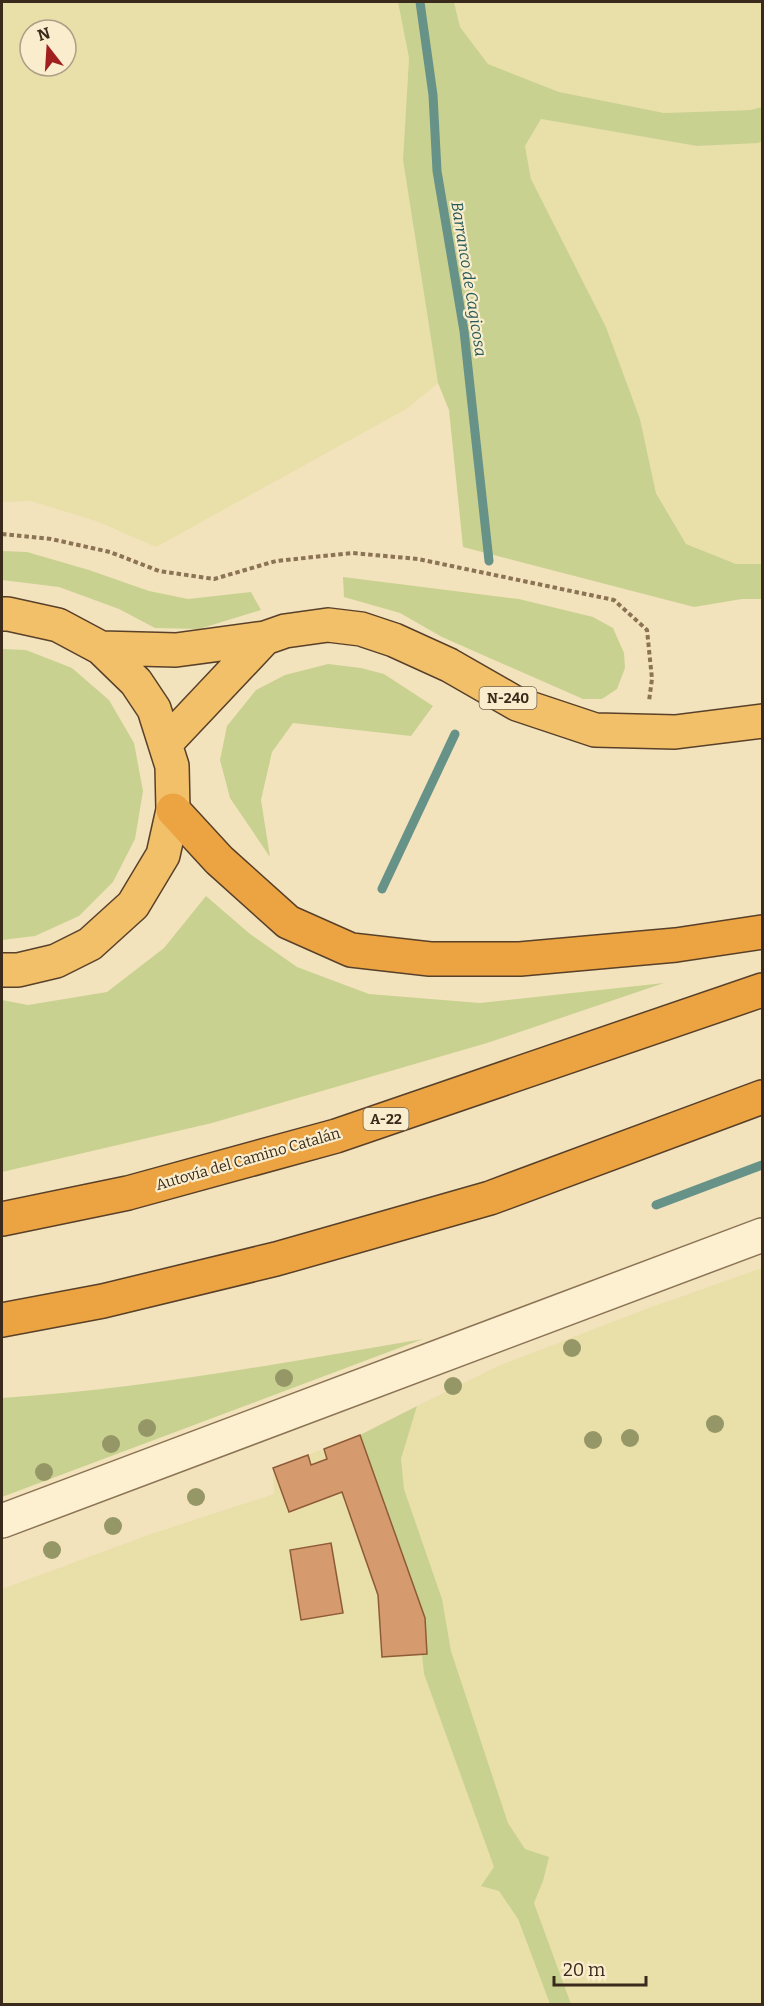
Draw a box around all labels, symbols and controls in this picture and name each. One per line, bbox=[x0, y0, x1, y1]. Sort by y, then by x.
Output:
north arrow bbox=[18, 18, 78, 78]
text: N bbox=[35, 23, 52, 45]
water label: Barranco de Cagicosa bbox=[447, 200, 491, 358]
road number: N-240 bbox=[480, 687, 536, 709]
road number: A-22 bbox=[364, 1108, 408, 1130]
street label: Autovía del Camino Catalán bbox=[154, 1124, 343, 1194]
scale bar bbox=[554, 1949, 646, 1987]
text: 20 m bbox=[563, 1959, 605, 1981]

